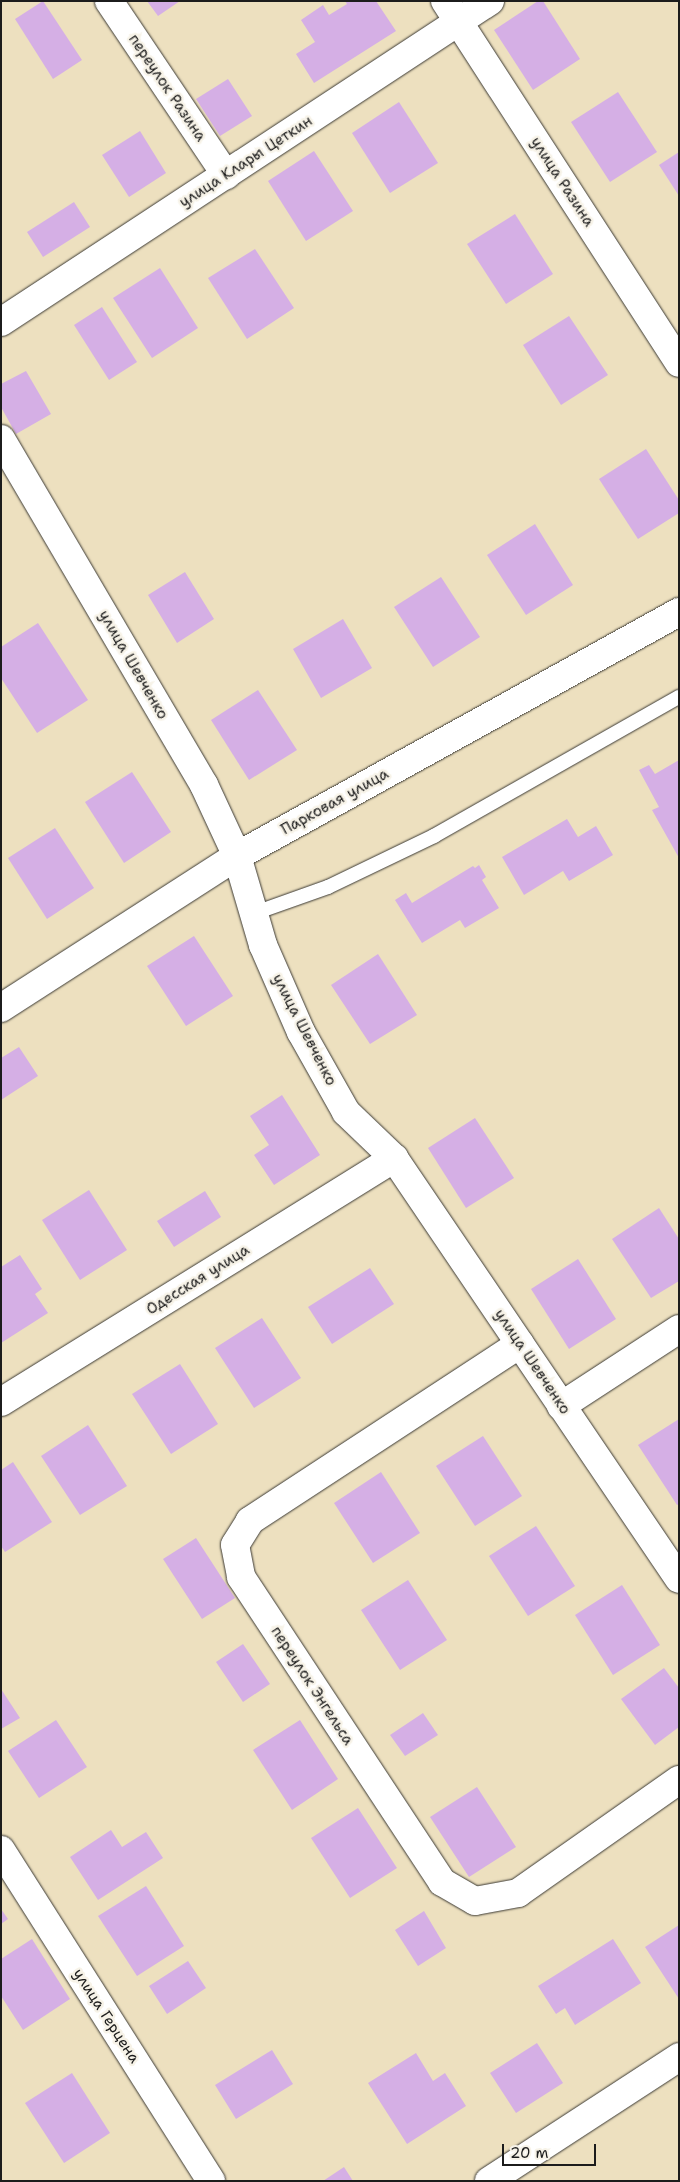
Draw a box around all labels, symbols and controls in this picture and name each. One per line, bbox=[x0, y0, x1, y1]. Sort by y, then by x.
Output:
street label: переулок Разина bbox=[124, 31, 210, 145]
street label: улица Клары Цеткин bbox=[176, 112, 316, 212]
street label: улица Разина bbox=[526, 134, 598, 230]
street label: улица Шевченко bbox=[94, 607, 172, 723]
street label: Парковая улица bbox=[278, 765, 392, 839]
street label: улица Шевченко bbox=[268, 971, 340, 1089]
street label: Одесская улица bbox=[143, 1241, 253, 1319]
street label: улица Шевченко bbox=[490, 1306, 574, 1418]
street label: переулок Энгельса bbox=[267, 1623, 357, 1749]
street label: улица Герцена bbox=[69, 1965, 143, 2067]
scale bar bbox=[505, 2134, 599, 2166]
text: 20 m bbox=[510, 2143, 549, 2163]

